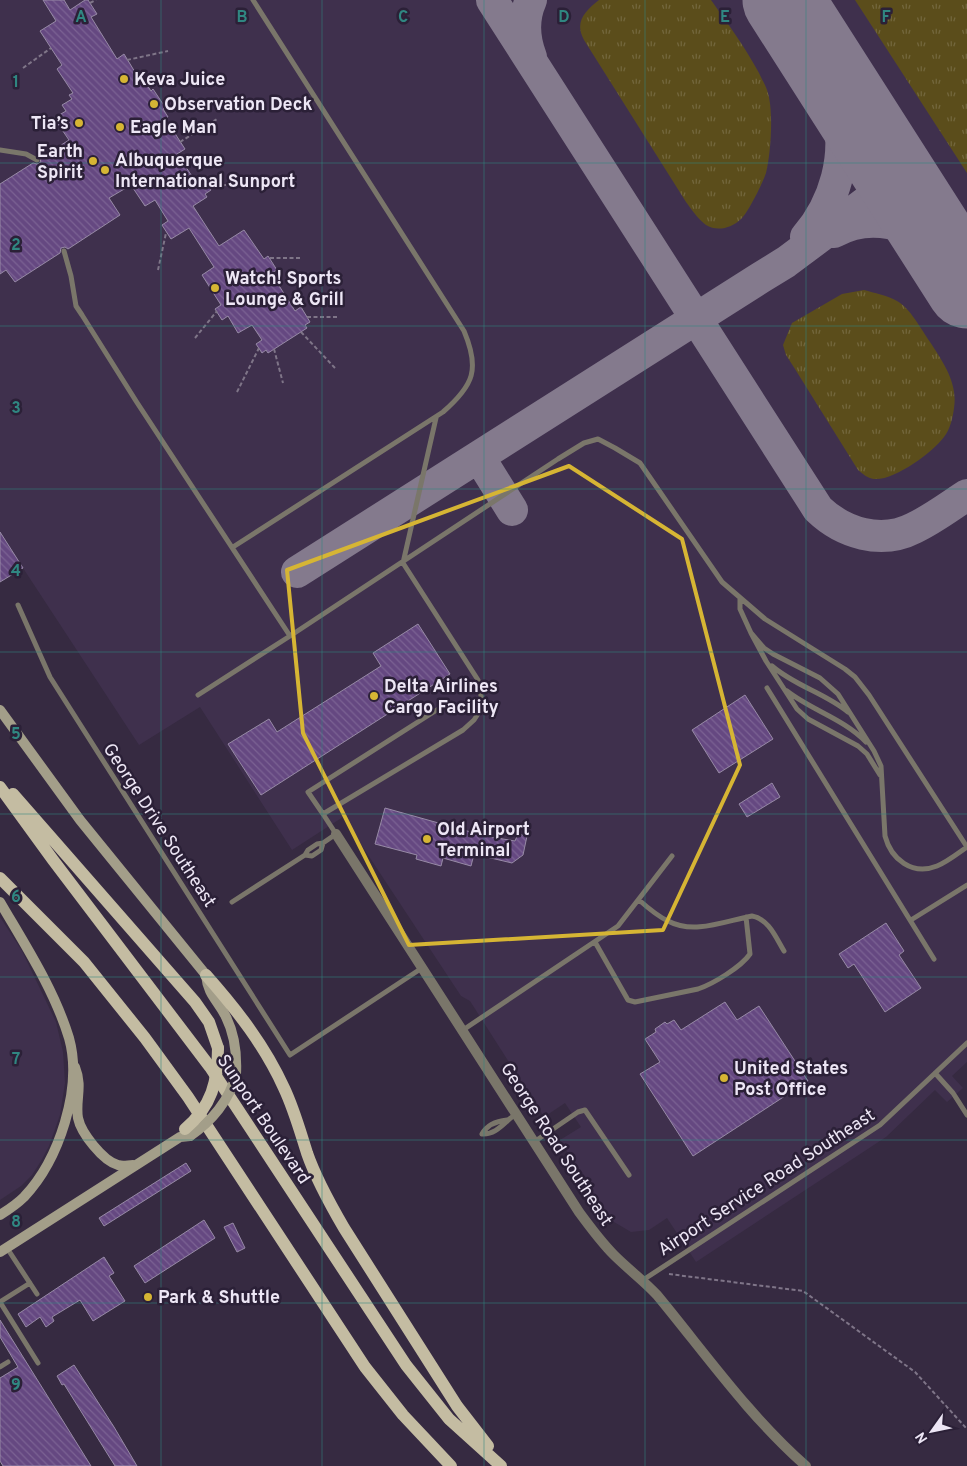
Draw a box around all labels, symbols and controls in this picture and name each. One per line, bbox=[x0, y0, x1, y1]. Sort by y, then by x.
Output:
text: A bbox=[75, 8, 87, 28]
text: B bbox=[236, 8, 248, 28]
text: C bbox=[398, 8, 408, 28]
text: D bbox=[558, 8, 570, 28]
text: E bbox=[720, 8, 730, 28]
text: F bbox=[881, 8, 891, 28]
place label: Keva Juice bbox=[134, 69, 225, 92]
text: 1 bbox=[13, 73, 19, 93]
marker: Keva Juice bbox=[118, 73, 130, 85]
place label: Observation Deck bbox=[164, 94, 313, 117]
marker: Observation Deck bbox=[148, 98, 160, 110]
place label: Tia’s bbox=[31, 113, 69, 136]
marker: Tia’s bbox=[73, 117, 85, 129]
place label: Eagle Man bbox=[130, 117, 217, 140]
marker: Eagle Man bbox=[114, 121, 126, 133]
place label: Earth Spirit bbox=[37, 141, 83, 185]
place label: Albuquerque International Sunport bbox=[115, 150, 295, 194]
marker: Earth Spirit bbox=[87, 155, 99, 167]
marker: Albuquerque International Sunport bbox=[99, 164, 111, 176]
text: 2 bbox=[11, 236, 21, 256]
place label: Watch! Sports Lounge & Grill bbox=[225, 268, 344, 312]
marker: Watch! Sports Lounge & Grill bbox=[209, 282, 221, 294]
text: 3 bbox=[11, 399, 21, 419]
text: 4 bbox=[11, 562, 21, 582]
place label: Delta Airlines Cargo Facility bbox=[384, 676, 499, 720]
marker: Delta Airlines Cargo Facility bbox=[368, 690, 380, 702]
text: 5 bbox=[11, 725, 21, 745]
street label: George Drive Southeast bbox=[97, 739, 220, 912]
place label: Old Airport Terminal bbox=[437, 819, 530, 863]
marker: Old Airport Terminal bbox=[421, 833, 433, 845]
text: 6 bbox=[11, 888, 21, 908]
text: 7 bbox=[12, 1050, 20, 1070]
street label: Sunport Boulevard bbox=[211, 1051, 315, 1189]
place label: United States Post Office bbox=[734, 1058, 848, 1102]
street label: George Road Southeast bbox=[494, 1059, 617, 1231]
marker: United States Post Office bbox=[718, 1072, 730, 1084]
street label: Airport Service Road Southeast bbox=[654, 1104, 880, 1262]
text: 8 bbox=[11, 1213, 21, 1233]
place label: Park & Shuttle bbox=[158, 1287, 280, 1310]
marker: Park & Shuttle bbox=[142, 1291, 154, 1303]
text: 9 bbox=[11, 1376, 21, 1396]
north arrow bbox=[907, 1406, 957, 1456]
text: N bbox=[912, 1428, 932, 1446]

